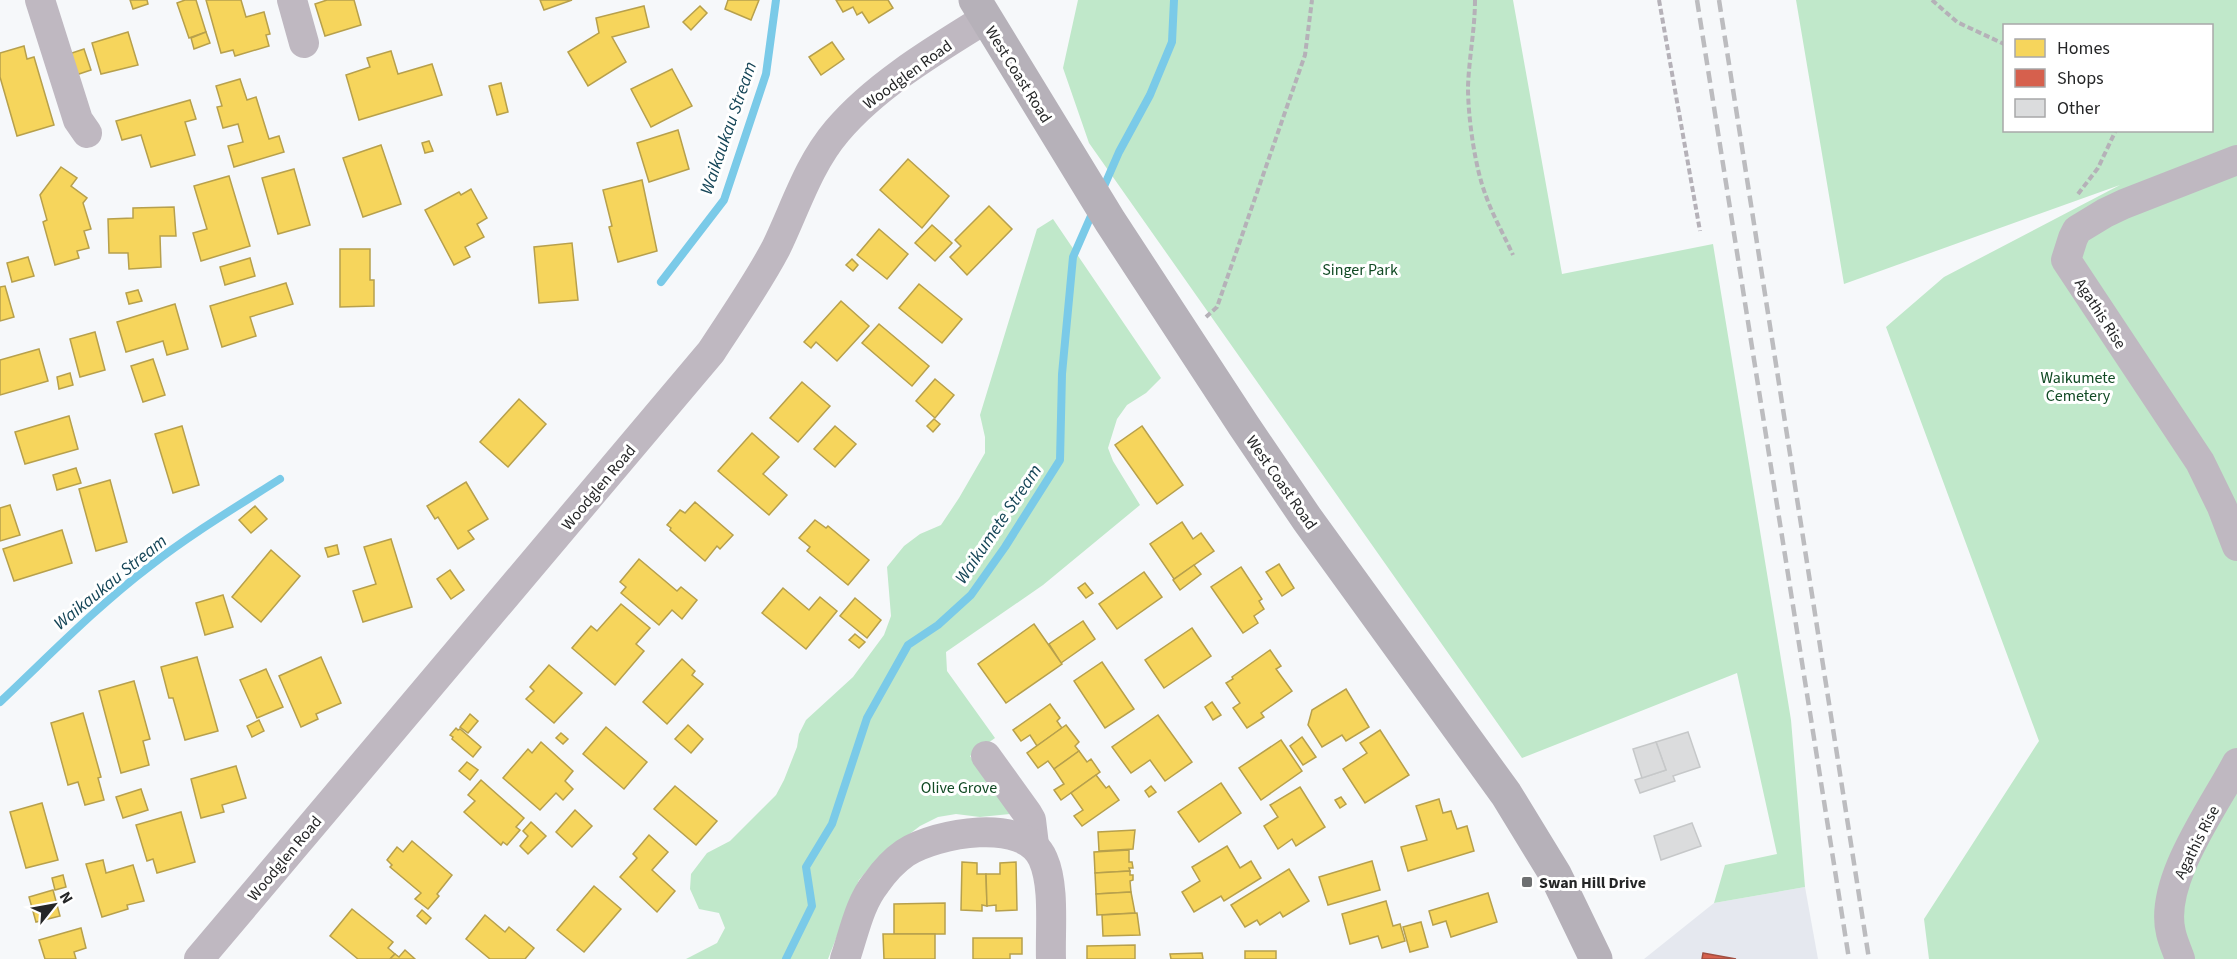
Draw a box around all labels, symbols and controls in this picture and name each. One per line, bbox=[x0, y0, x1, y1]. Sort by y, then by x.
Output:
street label: West Coast Road bbox=[980, 22, 1057, 127]
legend bbox=[2003, 24, 2213, 132]
street label: Woodglen Road bbox=[859, 35, 957, 115]
text: Homes bbox=[2057, 36, 2110, 61]
water label: Waikaukau Stream bbox=[694, 58, 763, 198]
text: Shops bbox=[2057, 66, 2104, 91]
text: Other bbox=[2057, 96, 2101, 121]
park label: Singer Park bbox=[1322, 259, 1398, 281]
street label: Agathis Rise bbox=[2069, 274, 2131, 353]
park label: Waikumete Cemetery bbox=[2041, 367, 2116, 407]
street label: West Coast Road bbox=[1240, 431, 1322, 534]
street label: Woodglen Road bbox=[557, 440, 641, 535]
water label: Waikumete Stream bbox=[949, 460, 1048, 589]
water label: Waikaukau Stream bbox=[48, 529, 172, 636]
park label: Olive Grove bbox=[921, 777, 997, 799]
street label: Agathis Rise bbox=[2169, 802, 2225, 883]
street label: Woodglen Road bbox=[243, 811, 327, 906]
place label: Swan Hill Drive bbox=[1539, 872, 1646, 894]
north arrow bbox=[24, 875, 84, 935]
marker: Swan Hill Drive bbox=[1520, 875, 1534, 889]
text: N bbox=[54, 888, 78, 908]

